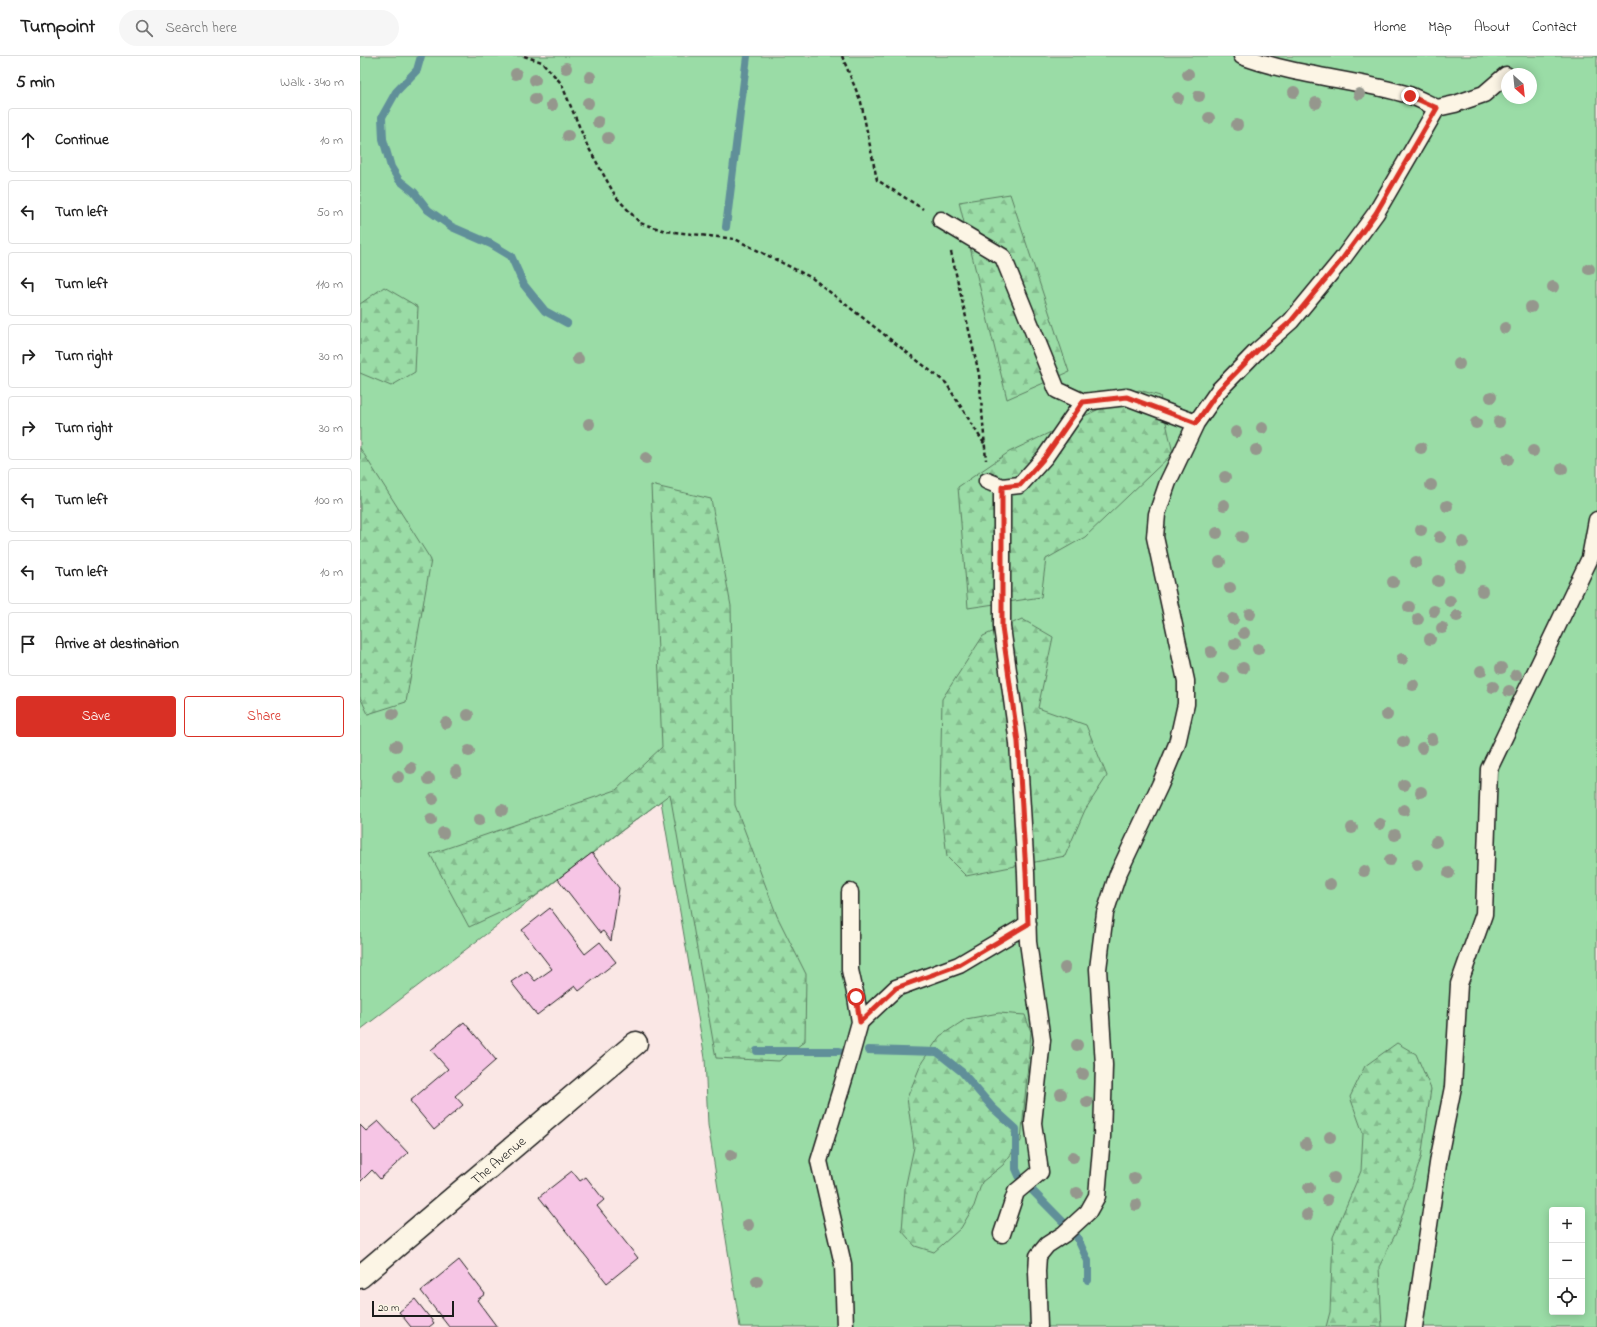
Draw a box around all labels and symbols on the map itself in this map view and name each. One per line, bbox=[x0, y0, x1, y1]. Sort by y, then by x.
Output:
north arrow bbox=[1501, 68, 1537, 104]
route end bbox=[1401, 87, 1419, 105]
route start bbox=[847, 988, 865, 1006]
street label: The Avenue bbox=[467, 1131, 532, 1191]
scale bar bbox=[372, 1299, 454, 1318]

